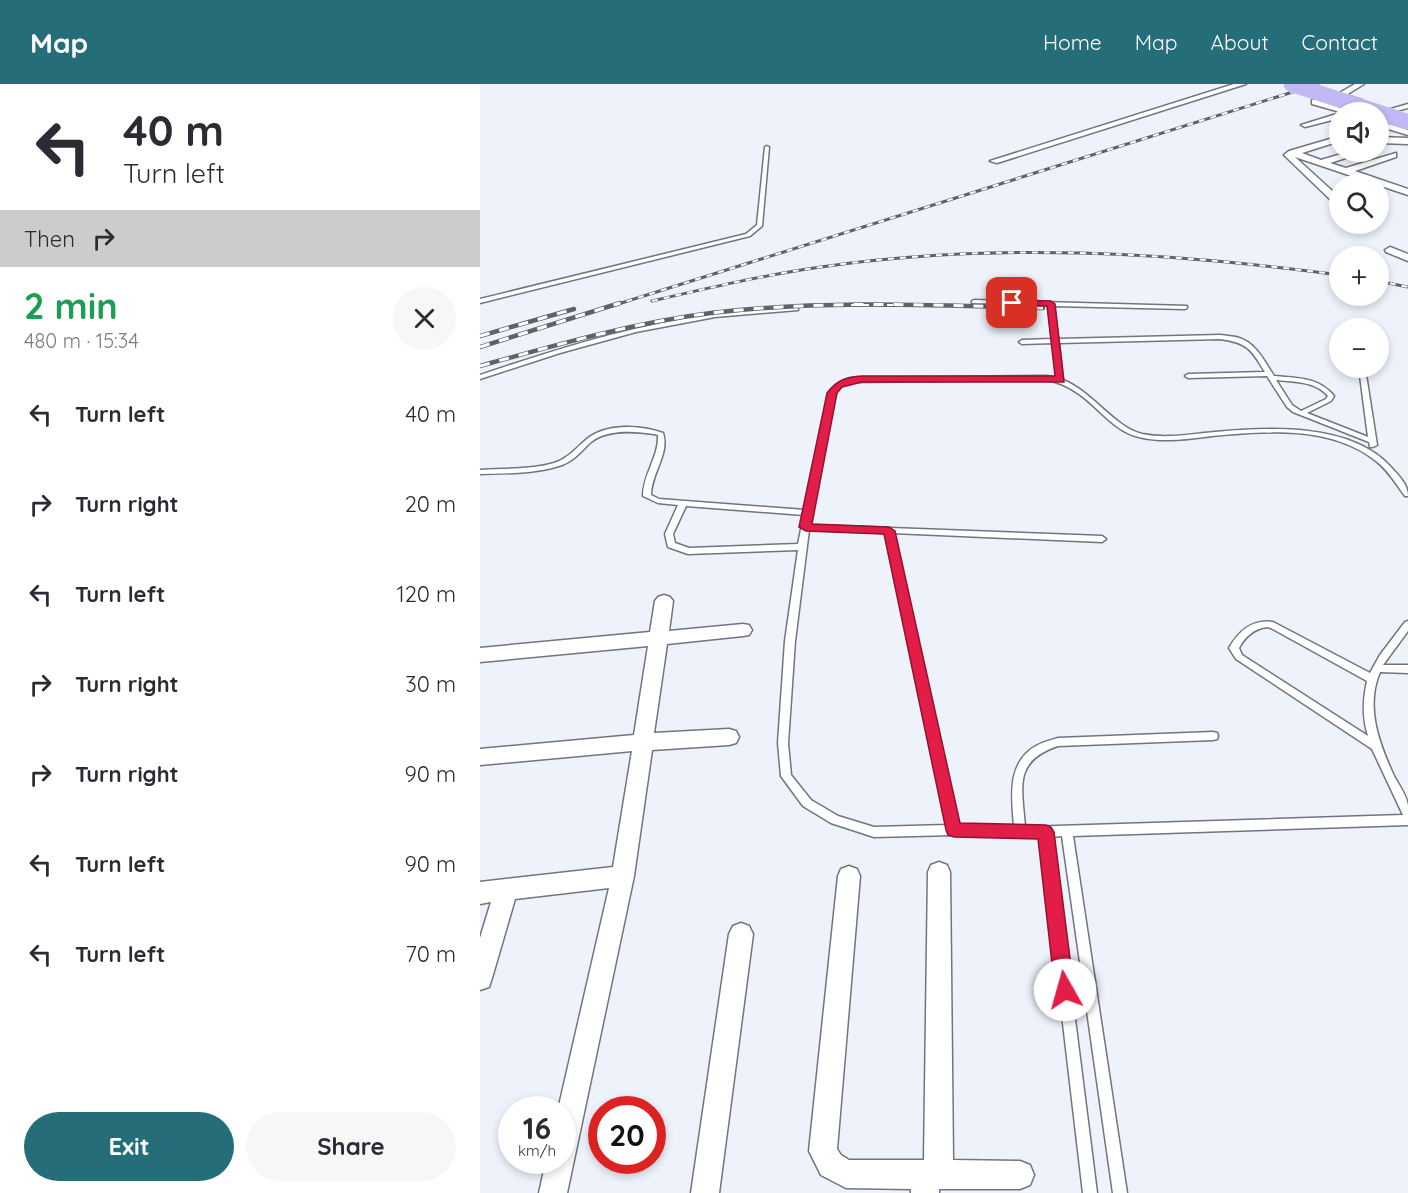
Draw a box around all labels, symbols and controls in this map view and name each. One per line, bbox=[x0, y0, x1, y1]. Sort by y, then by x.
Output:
text: Map bbox=[30, 25, 88, 60]
text: Home bbox=[1043, 29, 1102, 55]
text: Map bbox=[1135, 29, 1178, 55]
text: About bbox=[1211, 29, 1269, 55]
text: Contact bbox=[1302, 29, 1378, 55]
map controls bbox=[1329, 102, 1389, 378]
button: sound bbox=[1329, 102, 1389, 162]
text: 40 m bbox=[123, 104, 224, 157]
icon: left bbox=[24, 108, 102, 186]
text: Turn left bbox=[123, 156, 225, 190]
button: search bbox=[1329, 174, 1389, 234]
icon: right bbox=[87, 222, 120, 255]
text: Then bbox=[24, 225, 75, 253]
button: + bbox=[1329, 246, 1389, 306]
pin bbox=[986, 277, 1037, 328]
text: 2 min bbox=[24, 283, 118, 328]
icon: arrive bbox=[995, 286, 1028, 319]
button: close bbox=[393, 287, 456, 350]
button: − bbox=[1329, 318, 1389, 378]
text: 480 m · 15:34 bbox=[24, 328, 139, 353]
icon: left bbox=[24, 398, 57, 431]
text: Turn left bbox=[75, 400, 165, 428]
text: 40 m bbox=[405, 400, 456, 428]
icon: right bbox=[24, 488, 57, 521]
text: Turn right bbox=[75, 490, 179, 518]
text: 20 m bbox=[405, 490, 456, 518]
icon: left bbox=[24, 578, 57, 611]
text: Turn left bbox=[75, 580, 165, 608]
text: 120 m bbox=[397, 580, 456, 608]
icon: right bbox=[24, 668, 57, 701]
text: Turn right bbox=[75, 670, 179, 698]
text: 30 m bbox=[405, 670, 456, 698]
icon: right bbox=[24, 758, 57, 791]
text: Turn right bbox=[75, 760, 179, 788]
text: 90 m bbox=[405, 760, 456, 788]
icon: left bbox=[24, 848, 57, 881]
text: Turn left bbox=[75, 850, 165, 878]
text: 90 m bbox=[405, 850, 456, 878]
icon: left bbox=[24, 938, 57, 971]
text: Turn left bbox=[75, 940, 165, 968]
text: 70 m bbox=[406, 940, 456, 968]
position arrow bbox=[1033, 958, 1097, 1022]
speed limit sign: 20 bbox=[588, 1096, 666, 1174]
text: 16 bbox=[523, 1109, 551, 1147]
button: Exit bbox=[24, 1112, 234, 1181]
button: Share bbox=[246, 1112, 456, 1181]
text: km/h bbox=[518, 1141, 556, 1160]

